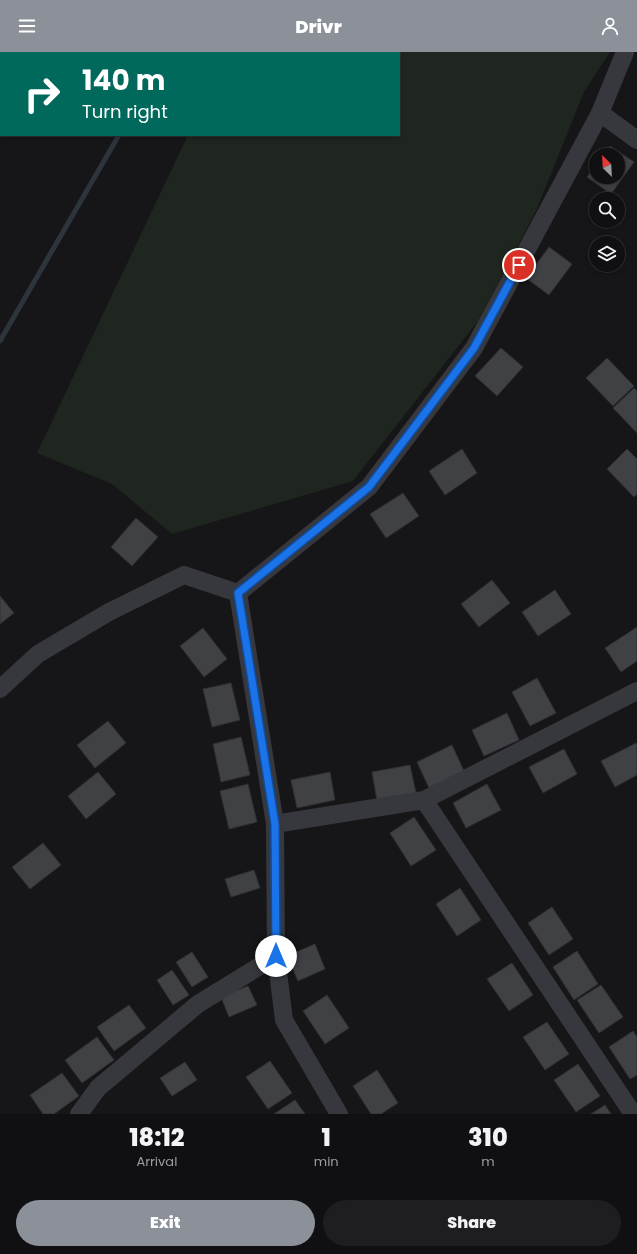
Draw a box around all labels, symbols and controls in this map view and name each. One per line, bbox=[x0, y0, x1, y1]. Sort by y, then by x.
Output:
text: Drivr bbox=[295, 14, 342, 39]
icon: menu bbox=[16, 15, 38, 37]
icon: person bbox=[599, 15, 621, 37]
text: 140 m bbox=[82, 61, 165, 100]
icon: right bbox=[16, 68, 68, 120]
text: Turn right bbox=[82, 99, 168, 124]
north arrow bbox=[589, 148, 625, 184]
map controls bbox=[589, 148, 625, 272]
button: search bbox=[589, 192, 625, 228]
button: layers bbox=[589, 236, 625, 272]
pin bbox=[502, 248, 536, 282]
icon: arrive bbox=[508, 254, 530, 276]
position arrow bbox=[255, 935, 297, 977]
text: 18:12 bbox=[129, 1121, 184, 1154]
text: 1 bbox=[322, 1121, 331, 1154]
text: 310 bbox=[468, 1121, 508, 1154]
text: Arrival bbox=[136, 1152, 177, 1171]
text: min bbox=[314, 1152, 339, 1171]
text: m bbox=[481, 1152, 495, 1171]
button: Exit bbox=[16, 1200, 315, 1246]
button: Share bbox=[323, 1200, 621, 1246]

